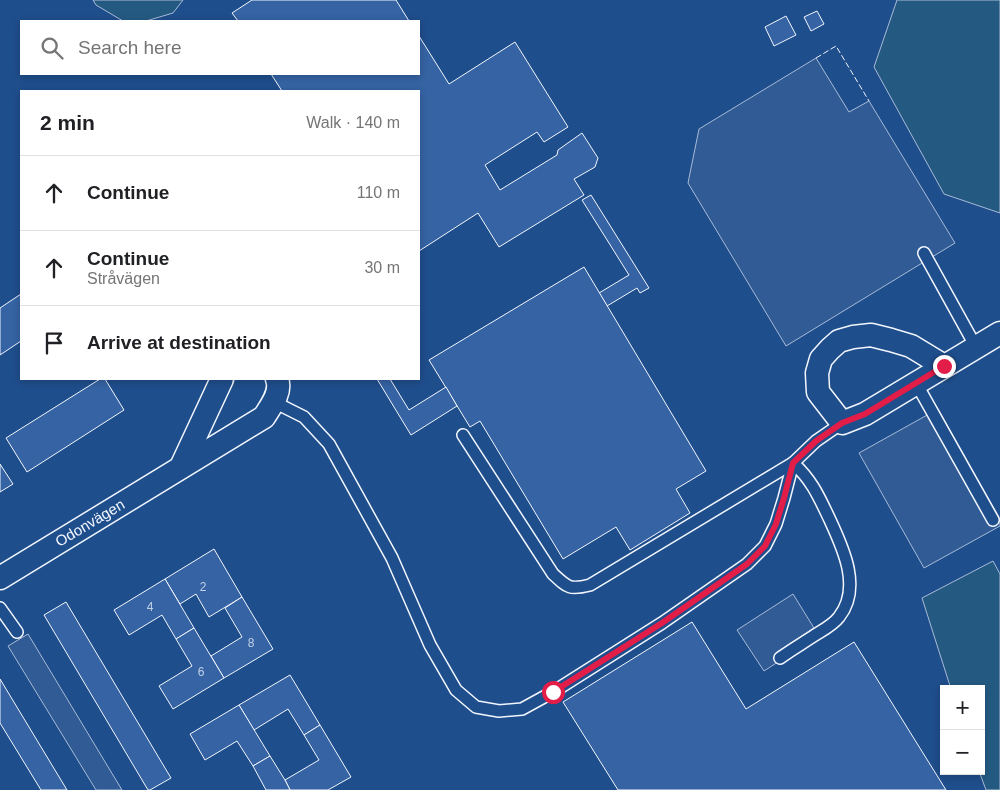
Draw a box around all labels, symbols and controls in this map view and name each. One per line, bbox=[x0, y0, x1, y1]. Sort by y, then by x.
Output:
search box bbox=[20, 20, 420, 75]
icon: search bbox=[38, 34, 66, 62]
text: Search here bbox=[78, 37, 182, 58]
text: 2 min bbox=[40, 111, 95, 134]
text: Walk · 140 m bbox=[306, 114, 400, 131]
icon: ahead bbox=[40, 179, 68, 207]
text: Continue bbox=[87, 182, 169, 203]
text: 110 m bbox=[357, 184, 400, 201]
text: Continue bbox=[87, 248, 169, 269]
icon: ahead bbox=[40, 254, 68, 282]
text: 30 m bbox=[364, 259, 400, 276]
text: Stråvägen bbox=[87, 270, 160, 287]
icon: arrive bbox=[40, 329, 68, 357]
text: Arrive at destination bbox=[87, 332, 271, 353]
route end bbox=[933, 355, 956, 378]
street label: Odonvägen bbox=[52, 495, 127, 550]
house number: 2 bbox=[200, 580, 207, 594]
house number: 4 bbox=[147, 600, 154, 614]
house number: 8 bbox=[248, 636, 255, 650]
house number: 6 bbox=[198, 665, 205, 679]
route start bbox=[542, 681, 565, 704]
map controls bbox=[940, 685, 985, 775]
button: + bbox=[940, 685, 985, 730]
button: − bbox=[940, 730, 985, 775]

